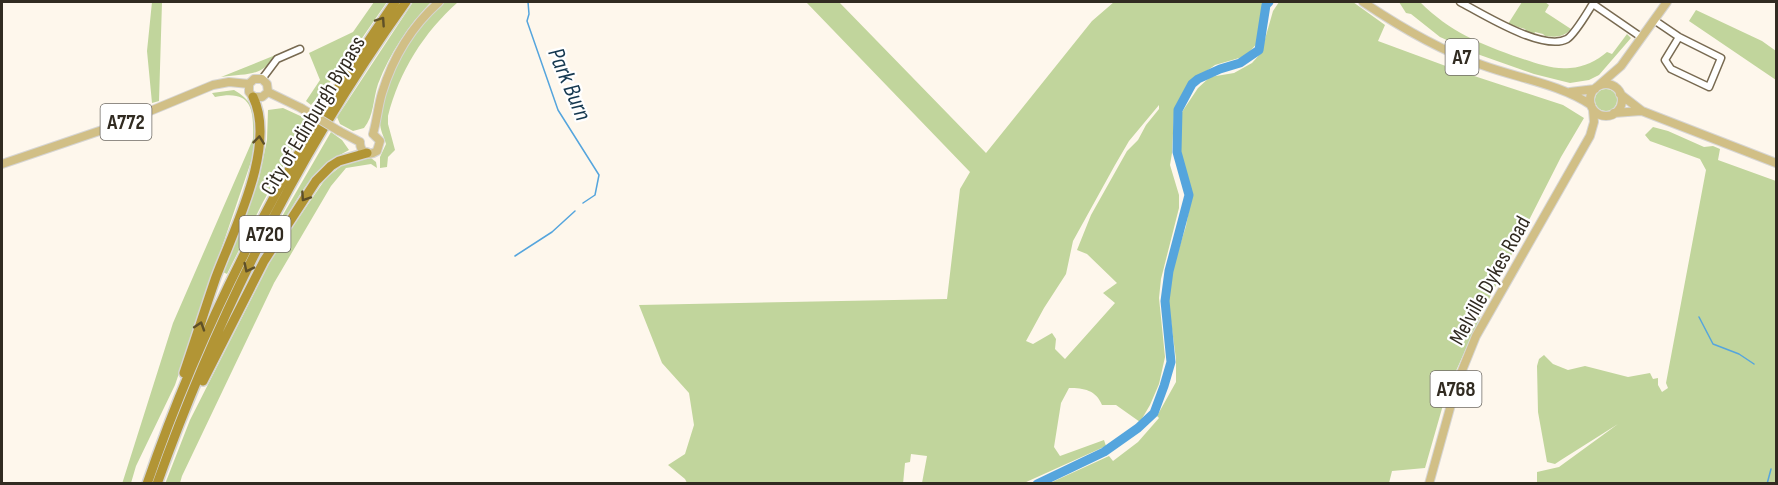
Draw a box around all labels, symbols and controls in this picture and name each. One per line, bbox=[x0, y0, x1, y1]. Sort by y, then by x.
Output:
one-way arrow bbox=[374, 16, 385, 27]
street label: City of Edinburgh Bypass bbox=[255, 31, 372, 200]
road number: A7 bbox=[1446, 39, 1478, 75]
water label: Park Burn bbox=[541, 43, 598, 125]
road number: A772 bbox=[100, 104, 152, 140]
one-way arrow bbox=[252, 136, 265, 145]
one-way arrow bbox=[301, 190, 312, 201]
street label: Melville Dykes Road bbox=[1444, 211, 1537, 350]
road number: A720 bbox=[240, 216, 290, 252]
one-way arrow bbox=[243, 262, 255, 273]
one-way arrow bbox=[192, 321, 205, 332]
road number: A768 bbox=[1430, 371, 1482, 407]

